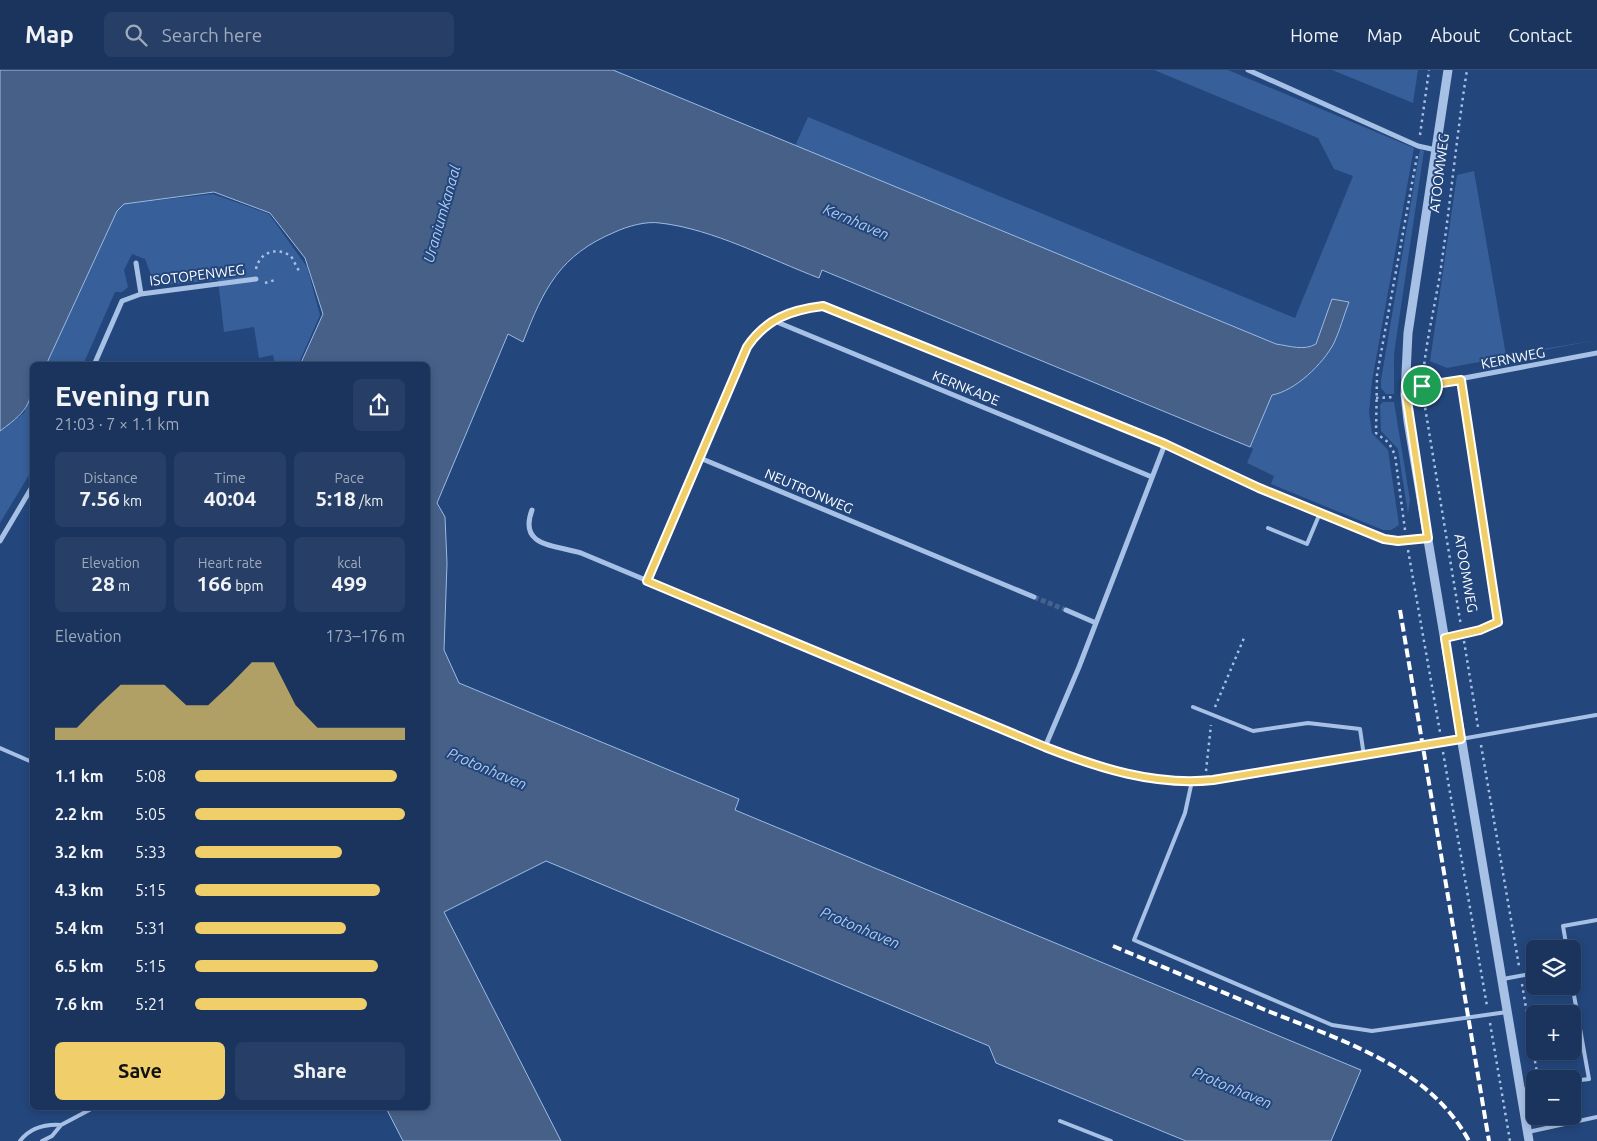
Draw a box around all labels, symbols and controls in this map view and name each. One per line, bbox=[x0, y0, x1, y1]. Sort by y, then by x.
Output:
search box bbox=[104, 12, 454, 57]
text: Map bbox=[25, 21, 74, 48]
icon: search bbox=[122, 21, 150, 49]
text: Search here bbox=[162, 24, 262, 46]
text: Home bbox=[1290, 25, 1339, 45]
text: Map bbox=[1367, 25, 1402, 45]
text: About bbox=[1430, 25, 1480, 45]
text: Contact bbox=[1508, 25, 1572, 45]
street label: ATOOMWEG bbox=[1426, 133, 1452, 213]
water label: Uraniumkanaal bbox=[419, 162, 464, 265]
water label: Kernhaven bbox=[821, 200, 892, 243]
street label: ISOTOPENWEG bbox=[148, 261, 246, 289]
street label: KERNWEG bbox=[1480, 344, 1546, 372]
pin bbox=[1401, 365, 1443, 407]
street label: KERNKADE bbox=[930, 367, 1002, 409]
icon: arrive bbox=[1408, 372, 1436, 400]
button: share bbox=[353, 379, 405, 431]
text: Evening run bbox=[55, 380, 210, 411]
text: 21:03 · 7 × 1.1 km bbox=[55, 415, 179, 433]
street label: NEUTRONWEG bbox=[762, 465, 856, 517]
text: Distance bbox=[84, 470, 138, 486]
text: Time bbox=[214, 470, 246, 486]
text: Pace bbox=[335, 470, 364, 486]
text: 7.56 bbox=[79, 486, 120, 510]
text: 40:04 bbox=[204, 486, 256, 510]
text: 5:18 bbox=[315, 486, 356, 510]
text: km bbox=[120, 493, 142, 509]
text: /km bbox=[356, 493, 383, 509]
street label: ATOOMWEG bbox=[1451, 532, 1481, 614]
text: Elevation bbox=[81, 555, 140, 571]
text: Heart rate bbox=[198, 555, 262, 571]
text: kcal bbox=[337, 555, 361, 571]
text: 28 bbox=[91, 571, 115, 595]
text: 166 bbox=[196, 571, 232, 595]
text: 499 bbox=[332, 571, 367, 595]
text: m bbox=[115, 578, 130, 594]
text: bpm bbox=[232, 578, 264, 594]
text: Elevation bbox=[55, 627, 122, 645]
text: 173–176 m bbox=[325, 627, 405, 645]
water label: Protonhaven bbox=[445, 744, 529, 793]
text: 1.1 km bbox=[55, 767, 104, 785]
text: 5:08 bbox=[135, 767, 166, 785]
text: 2.2 km bbox=[55, 805, 104, 823]
text: 5:05 bbox=[135, 805, 166, 823]
text: 3.2 km bbox=[55, 843, 104, 861]
text: 5:33 bbox=[135, 843, 166, 861]
text: 4.3 km bbox=[55, 881, 104, 899]
text: 5:15 bbox=[135, 881, 166, 899]
water label: Protonhaven bbox=[818, 903, 902, 952]
text: 5.4 km bbox=[55, 919, 104, 937]
text: 5:31 bbox=[135, 919, 166, 937]
map controls bbox=[1526, 940, 1581, 1125]
button: layers bbox=[1526, 940, 1581, 995]
text: 6.5 km bbox=[55, 957, 104, 975]
text: 5:15 bbox=[135, 957, 166, 975]
text: 7.6 km bbox=[55, 995, 104, 1013]
text: 5:21 bbox=[135, 995, 166, 1013]
button: + bbox=[1526, 1005, 1581, 1060]
button: Save bbox=[55, 1042, 225, 1100]
button: Share bbox=[235, 1042, 405, 1100]
water label: Protonhaven bbox=[1190, 1063, 1274, 1112]
button: − bbox=[1526, 1070, 1581, 1125]

